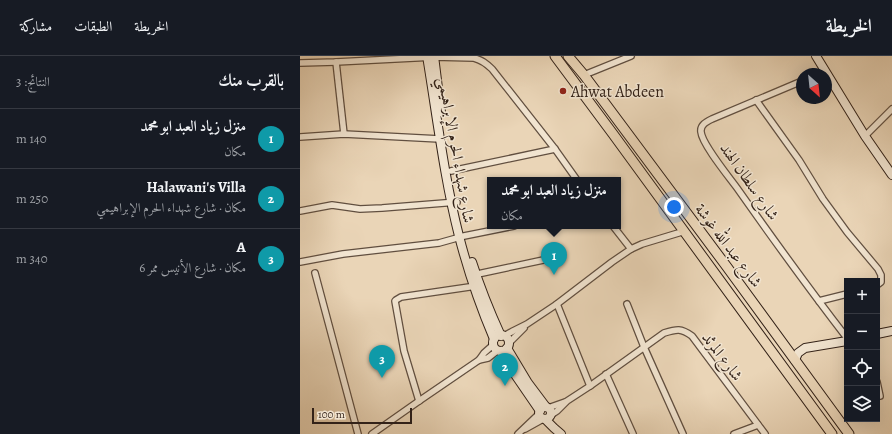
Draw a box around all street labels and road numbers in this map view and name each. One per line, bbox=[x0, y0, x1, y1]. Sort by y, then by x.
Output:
street label: شارع شهداء الحرم الإبراهيمي bbox=[428, 76, 480, 225]
street label: شارع سلطان الهند bbox=[713, 138, 784, 226]
street label: شارع عبد الله غوشة bbox=[688, 198, 769, 293]
street label: شارع المرثد bbox=[695, 328, 748, 387]

